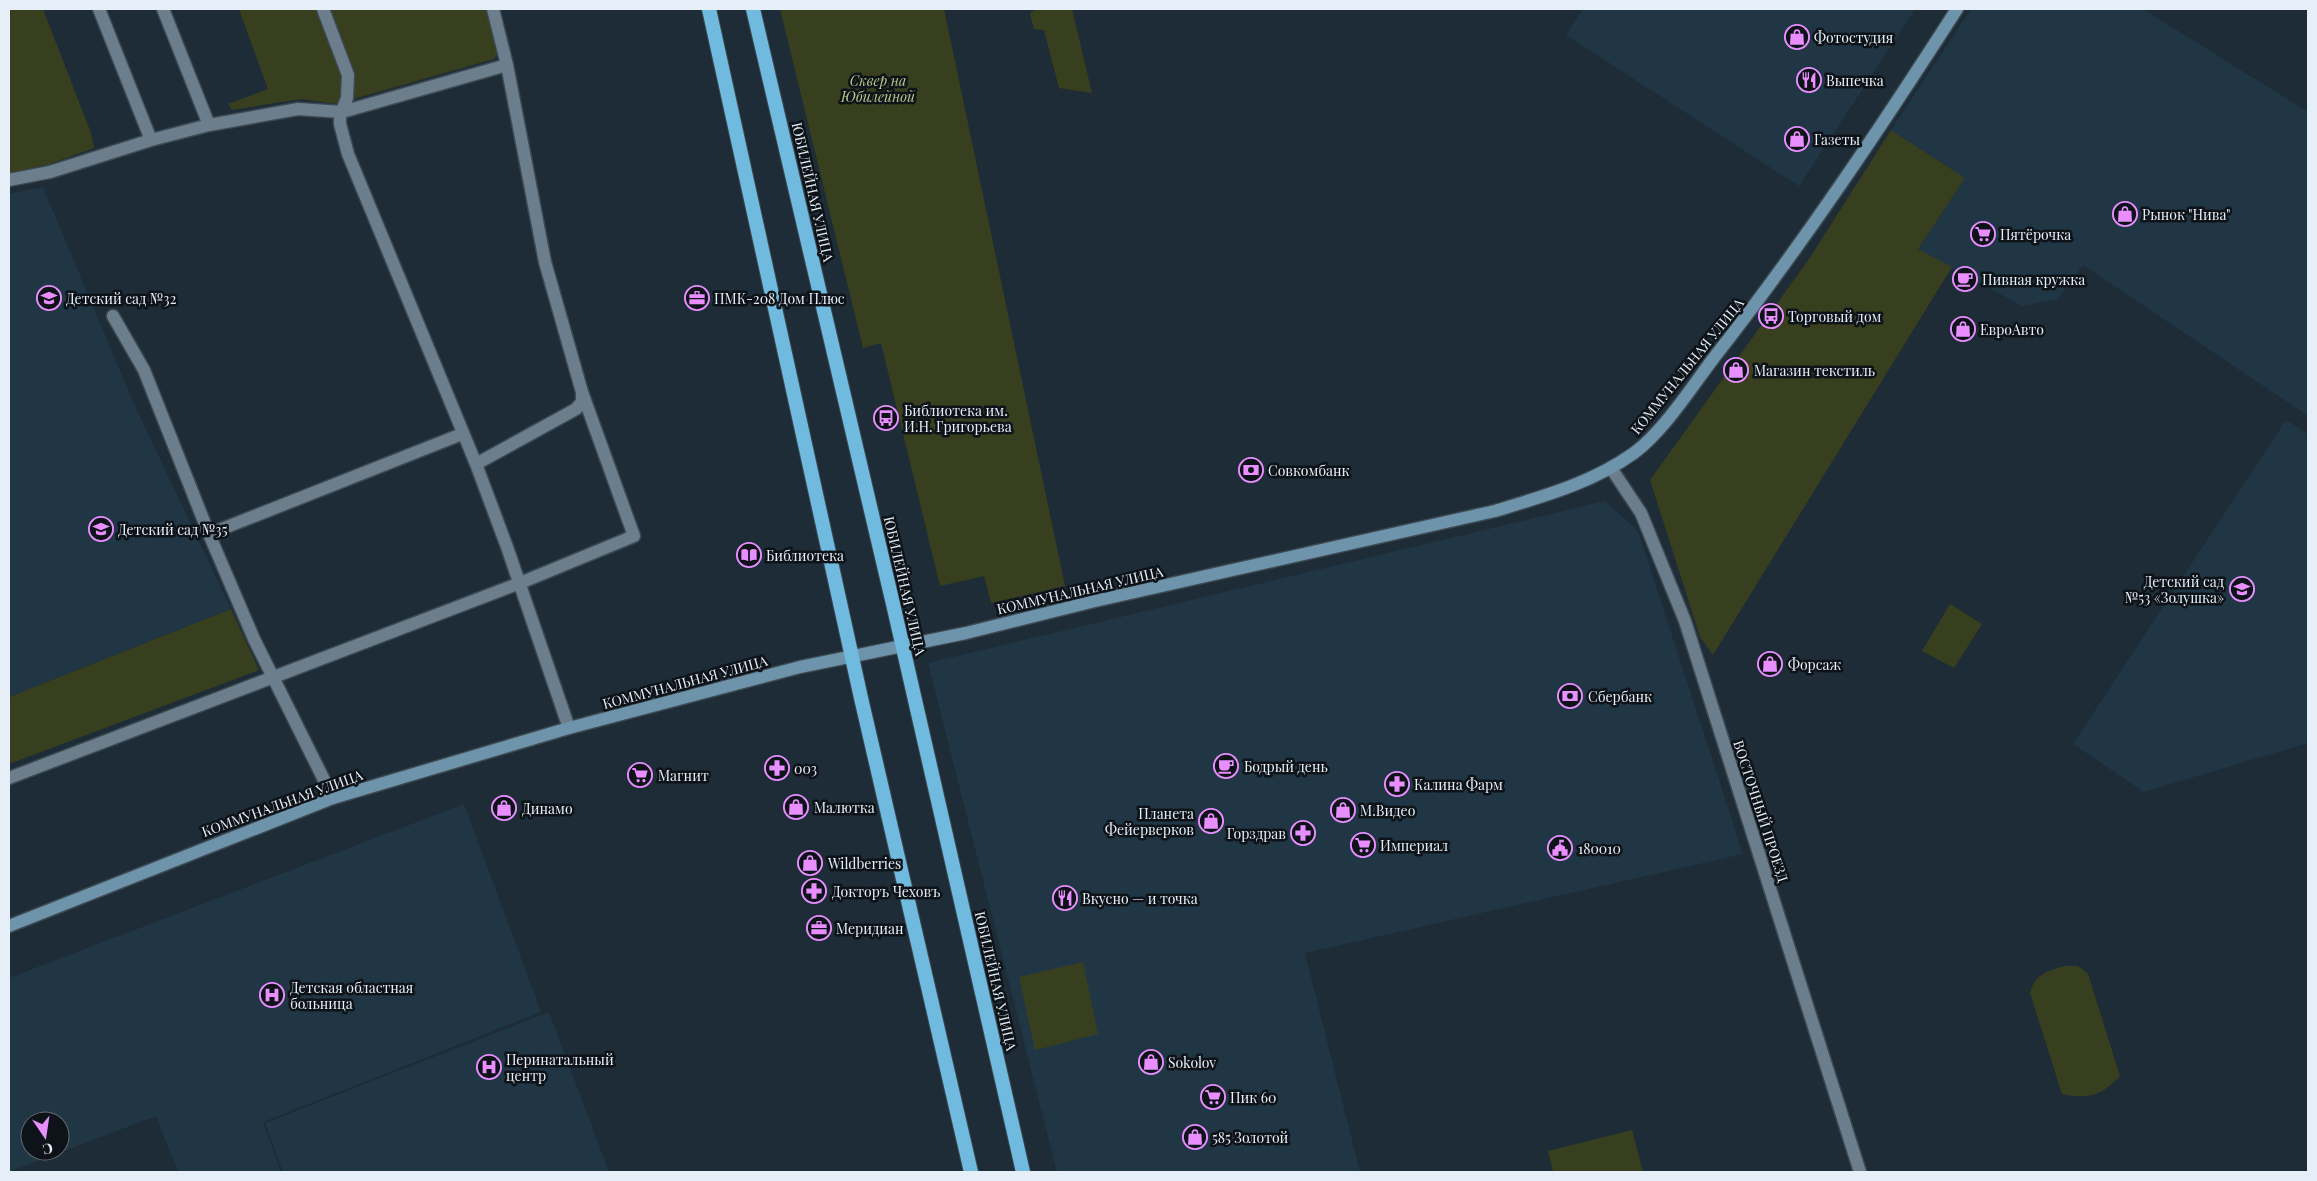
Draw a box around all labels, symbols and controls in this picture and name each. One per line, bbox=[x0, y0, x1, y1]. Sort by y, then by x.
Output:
shop icon: Фотостудия bbox=[1784, 24, 1810, 50]
place label: Фотостудия bbox=[1814, 28, 1894, 47]
restaurant icon: Выпечка bbox=[1796, 67, 1822, 93]
park label: Сквер на Юбилейной bbox=[840, 71, 916, 106]
place label: Выпечка bbox=[1826, 71, 1884, 90]
street label: ЮБИЛЕЙНАЯ УЛИЦА bbox=[788, 120, 838, 264]
shop icon: Газеты bbox=[1784, 126, 1810, 152]
place label: Газеты bbox=[1814, 130, 1860, 149]
shop icon: Рынок "Нива" bbox=[2112, 201, 2138, 227]
place label: Рынок "Нива" bbox=[2142, 205, 2230, 224]
supermarket icon: Пятёрочка bbox=[1970, 221, 1996, 247]
place label: Пятёрочка bbox=[2000, 225, 2071, 244]
cafe icon: Пивная кружка bbox=[1952, 266, 1978, 292]
place label: Пивная кружка bbox=[1982, 270, 2085, 289]
school or university icon: Детский сад №32 bbox=[36, 285, 62, 311]
office icon: ПМК-208 Дом Плюс bbox=[684, 285, 710, 311]
place label: Детский сад №32 bbox=[66, 289, 177, 308]
place label: ПМК-208 Дом Плюс bbox=[714, 289, 845, 308]
street label: КОММУНАЛЬНАЯ УЛИЦА bbox=[1626, 294, 1748, 438]
bus stop icon: Торговый дом bbox=[1758, 303, 1784, 329]
place label: Торговый дом bbox=[1788, 307, 1882, 326]
shop icon: ЕвроАвто bbox=[1950, 316, 1976, 342]
place label: ЕвроАвто bbox=[1980, 320, 2044, 339]
shop icon: Магазин текстиль bbox=[1723, 357, 1749, 383]
place label: Магазин текстиль bbox=[1754, 361, 1875, 380]
place label: Библиотека им. И.Н. Григорьева bbox=[904, 401, 1012, 436]
bus stop icon: Библиотека им. И.Н. Григорьева bbox=[873, 405, 899, 431]
bank icon: Совкомбанк bbox=[1238, 457, 1264, 483]
place label: Совкомбанк bbox=[1268, 461, 1350, 480]
street label: ЮБИЛЕЙНАЯ УЛИЦА bbox=[880, 514, 930, 658]
school or university icon: Детский сад №35 bbox=[88, 516, 114, 542]
place label: Детский сад №35 bbox=[118, 520, 228, 539]
library icon: Библиотека bbox=[736, 542, 762, 568]
place label: Библиотека bbox=[766, 546, 844, 565]
street label: КОММУНАЛЬНАЯ УЛИЦА bbox=[995, 562, 1165, 618]
place label: Детский сад №53 «Золушка» bbox=[2125, 572, 2225, 607]
school or university icon: Детский сад №53 «Золушка» bbox=[2229, 576, 2255, 602]
street label: КОММУНАЛЬНАЯ УЛИЦА bbox=[600, 651, 770, 713]
shop icon: Форсаж bbox=[1757, 651, 1783, 677]
place label: Форсаж bbox=[1788, 655, 1841, 674]
bank icon: Сбербанк bbox=[1557, 683, 1583, 709]
place label: Сбербанк bbox=[1588, 687, 1652, 706]
street label: ВОСТОЧНЫЙ ПРОЕЗД bbox=[1729, 738, 1793, 885]
cafe icon: Бодрый день bbox=[1213, 753, 1239, 779]
pharmacy icon: 003 bbox=[764, 755, 790, 781]
place label: Бодрый день bbox=[1244, 757, 1328, 776]
place label: 003 bbox=[794, 759, 817, 778]
supermarket icon: Магнит bbox=[627, 762, 653, 788]
street label: КОММУНАЛЬНАЯ УЛИЦА bbox=[199, 765, 365, 841]
place label: Магнит bbox=[658, 766, 709, 785]
pharmacy icon: Калина Фарм bbox=[1384, 771, 1410, 797]
place label: Калина Фарм bbox=[1414, 775, 1503, 794]
shop icon: Малютка bbox=[783, 794, 809, 820]
shop icon: Динамо bbox=[491, 795, 517, 821]
shop icon: М.Видео bbox=[1330, 797, 1356, 823]
place label: Малютка bbox=[814, 798, 875, 817]
place label: Динамо bbox=[522, 799, 573, 818]
place label: М.Видео bbox=[1360, 801, 1416, 820]
place label: Планета Фейерверков bbox=[1105, 804, 1194, 839]
shop icon: Планета Фейерверков bbox=[1198, 808, 1224, 834]
pharmacy icon: Горздрав bbox=[1290, 820, 1316, 846]
place label: Горздрав bbox=[1227, 824, 1286, 843]
supermarket icon: Империал bbox=[1350, 832, 1376, 858]
public building icon: 180010 bbox=[1547, 835, 1573, 861]
place label: Империал bbox=[1380, 836, 1448, 855]
place label: 180010 bbox=[1578, 839, 1621, 858]
shop icon: Wildberries bbox=[797, 850, 823, 876]
place label: Wildberries bbox=[827, 854, 901, 873]
pharmacy icon: Докторъ Чеховъ bbox=[801, 878, 827, 904]
place label: Докторъ Чеховъ bbox=[832, 882, 940, 901]
restaurant icon: Вкусно — и точка bbox=[1052, 885, 1078, 911]
place label: Вкусно — и точка bbox=[1082, 889, 1198, 908]
street label: ЮБИЛЕЙНАЯ УЛИЦА bbox=[971, 909, 1021, 1053]
office icon: Меридиан bbox=[806, 915, 832, 941]
place label: Меридиан bbox=[836, 919, 904, 938]
place label: Детская областная больница bbox=[290, 978, 414, 1013]
hospital icon: Детская областная больница bbox=[259, 982, 285, 1008]
shop icon: Sokolov bbox=[1138, 1049, 1164, 1075]
place label: Перинатальный центр bbox=[506, 1050, 614, 1085]
place label: Sokolov bbox=[1168, 1053, 1216, 1072]
hospital icon: Перинатальный центр bbox=[476, 1054, 502, 1080]
supermarket icon: Пик 60 bbox=[1200, 1084, 1226, 1110]
place label: Пик 60 bbox=[1230, 1088, 1277, 1107]
north arrow bbox=[20, 1111, 70, 1161]
shop icon: 585 Золотой bbox=[1182, 1124, 1208, 1150]
place label: 585 Золотой bbox=[1212, 1128, 1289, 1147]
text: С bbox=[41, 1139, 55, 1160]

